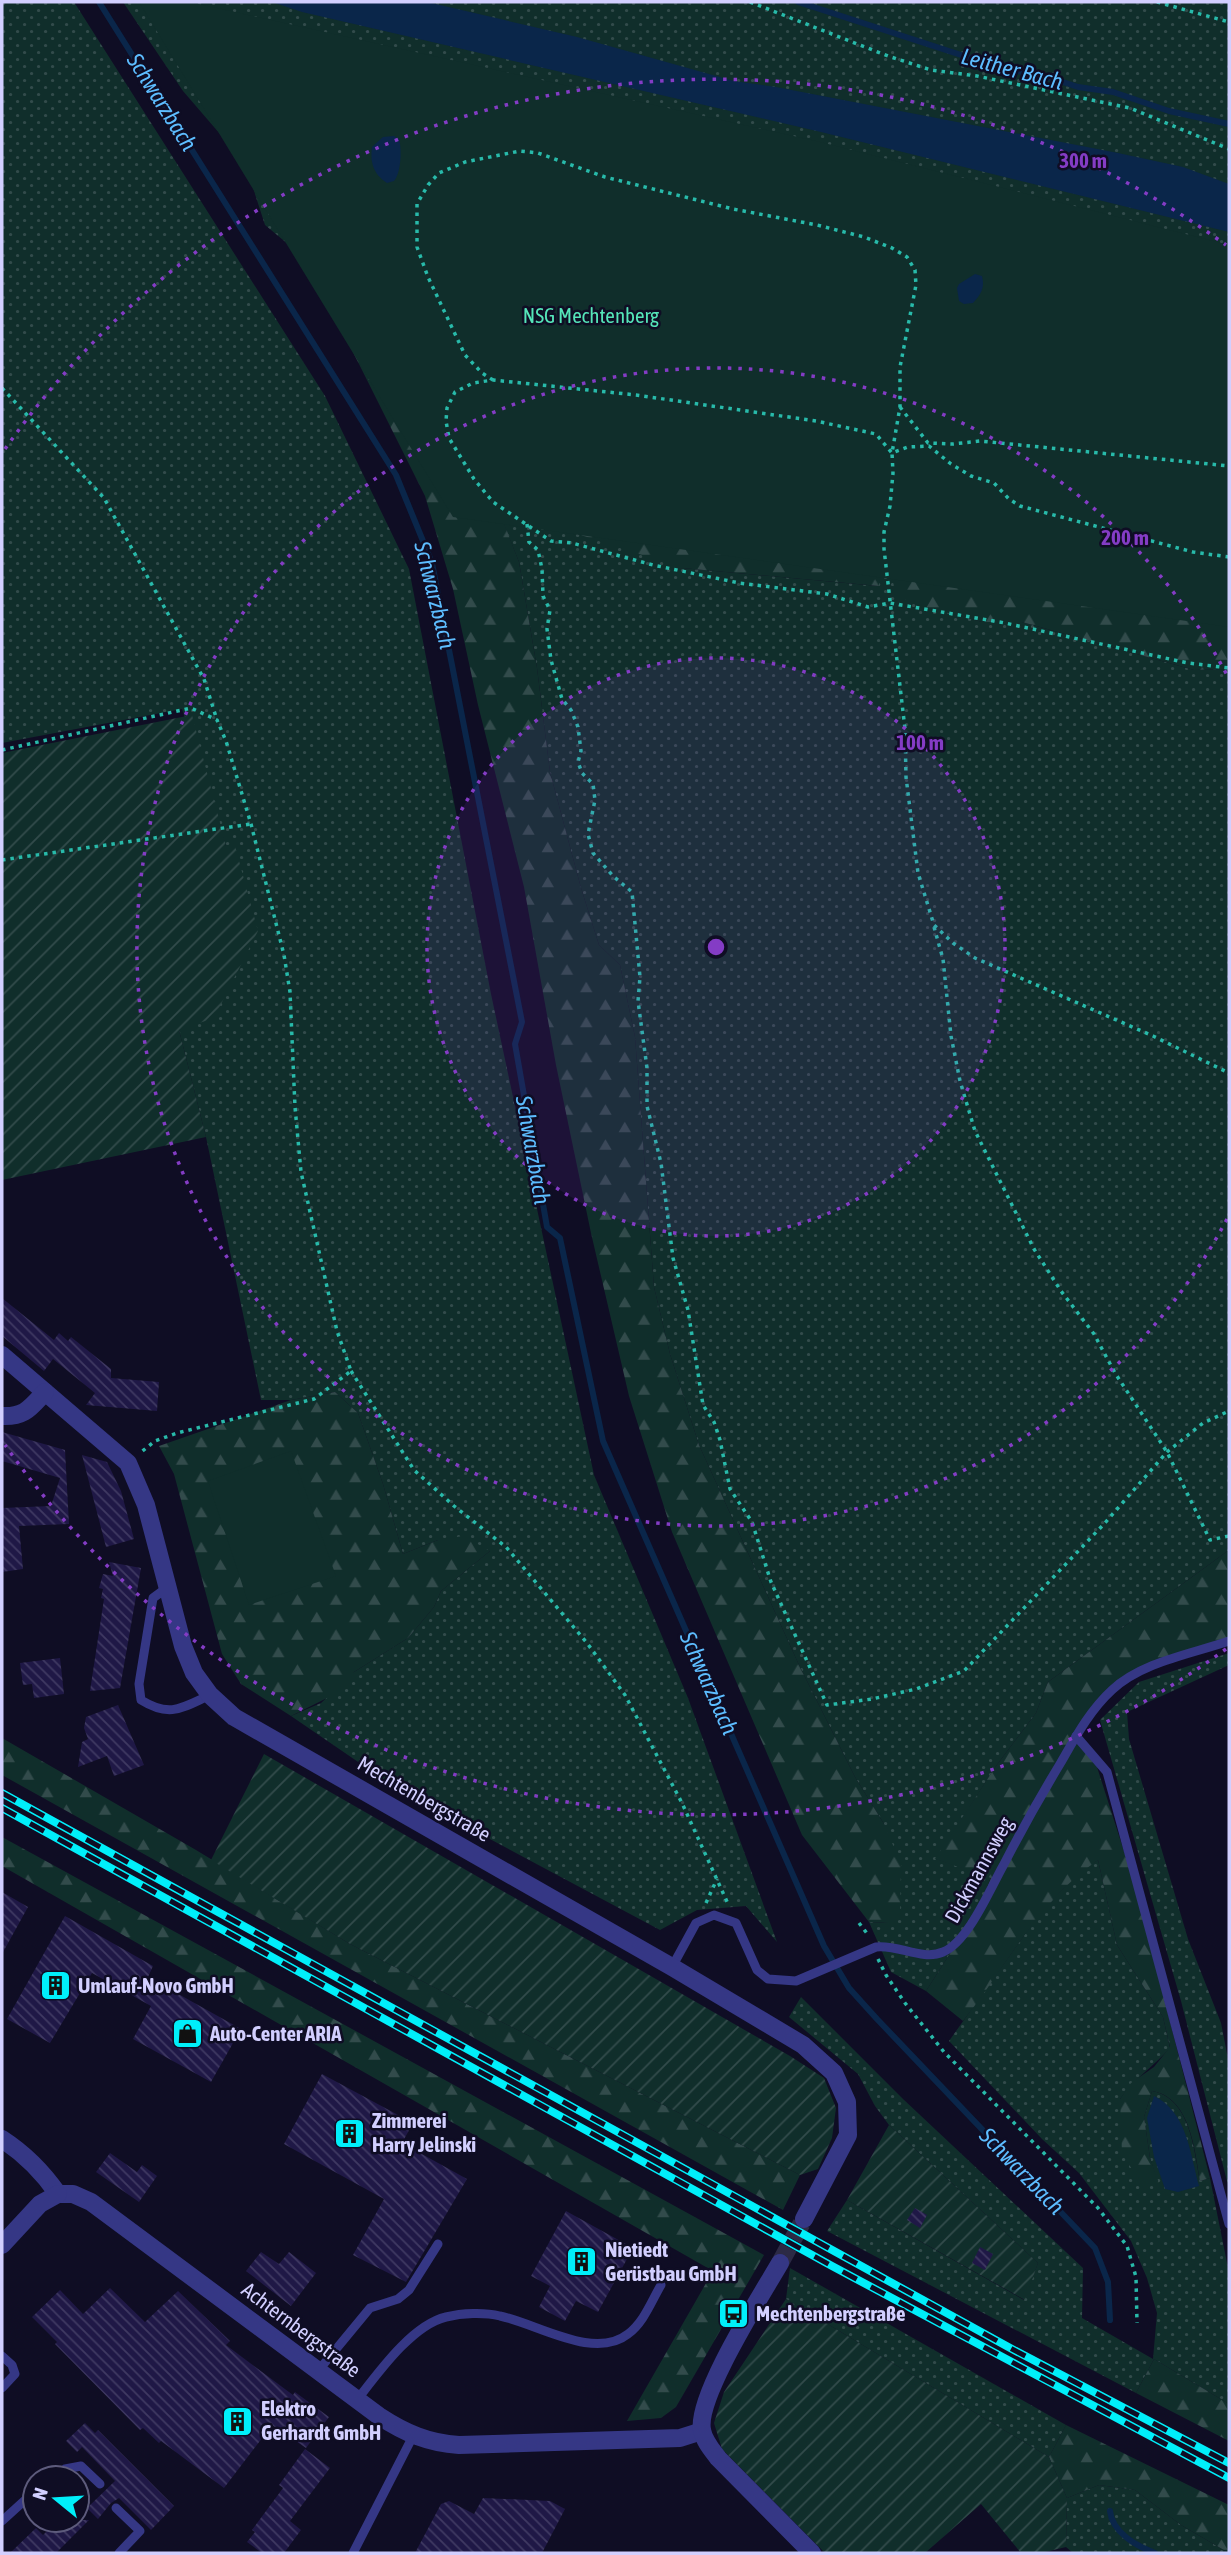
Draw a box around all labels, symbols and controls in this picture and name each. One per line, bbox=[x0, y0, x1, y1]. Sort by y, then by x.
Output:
water label: Leither Bach bbox=[958, 43, 1066, 95]
water label: Schwarzbach bbox=[121, 48, 202, 155]
text: 300 m bbox=[1059, 148, 1107, 172]
park label: NSG Mechtenberg bbox=[523, 303, 659, 327]
text: 200 m bbox=[1101, 525, 1149, 549]
water label: Schwarzbach bbox=[409, 538, 461, 651]
text: 100 m bbox=[896, 730, 944, 754]
centre of rings bbox=[704, 935, 728, 959]
water label: Schwarzbach bbox=[510, 1093, 555, 1206]
water label: Schwarzbach bbox=[674, 1627, 743, 1738]
street label: Mechtenbergstraße bbox=[354, 1750, 495, 1846]
street label: Dickmannsweg bbox=[939, 1812, 1017, 1927]
building icon: Umlauf-Novo GmbH bbox=[38, 1969, 72, 2003]
place label: Umlauf-Novo GmbH bbox=[78, 1973, 234, 1997]
shop icon: Auto-Center ARIA bbox=[170, 2017, 204, 2051]
place label: Auto-Center ARIA bbox=[209, 2021, 342, 2045]
place label: Zimmerei Harry Jelinski bbox=[372, 2108, 476, 2156]
building icon: Zimmerei Harry Jelinski bbox=[332, 2116, 366, 2150]
water label: Schwarzbach bbox=[974, 2122, 1070, 2220]
place label: Nietiedt Gerüstbau GmbH bbox=[605, 2237, 737, 2285]
building icon: Nietiedt Gerüstbau GmbH bbox=[565, 2245, 599, 2279]
street label: Achternbergstraße bbox=[237, 2277, 366, 2382]
bus stop icon: Mechtenbergstraße bbox=[716, 2297, 750, 2331]
place label: Mechtenbergstraße bbox=[756, 2301, 906, 2325]
place label: Elektro Gerhardt GmbH bbox=[261, 2396, 381, 2444]
building icon: Elektro Gerhardt GmbH bbox=[221, 2404, 255, 2438]
north arrow bbox=[21, 2464, 91, 2534]
text: N bbox=[28, 2485, 52, 2502]

